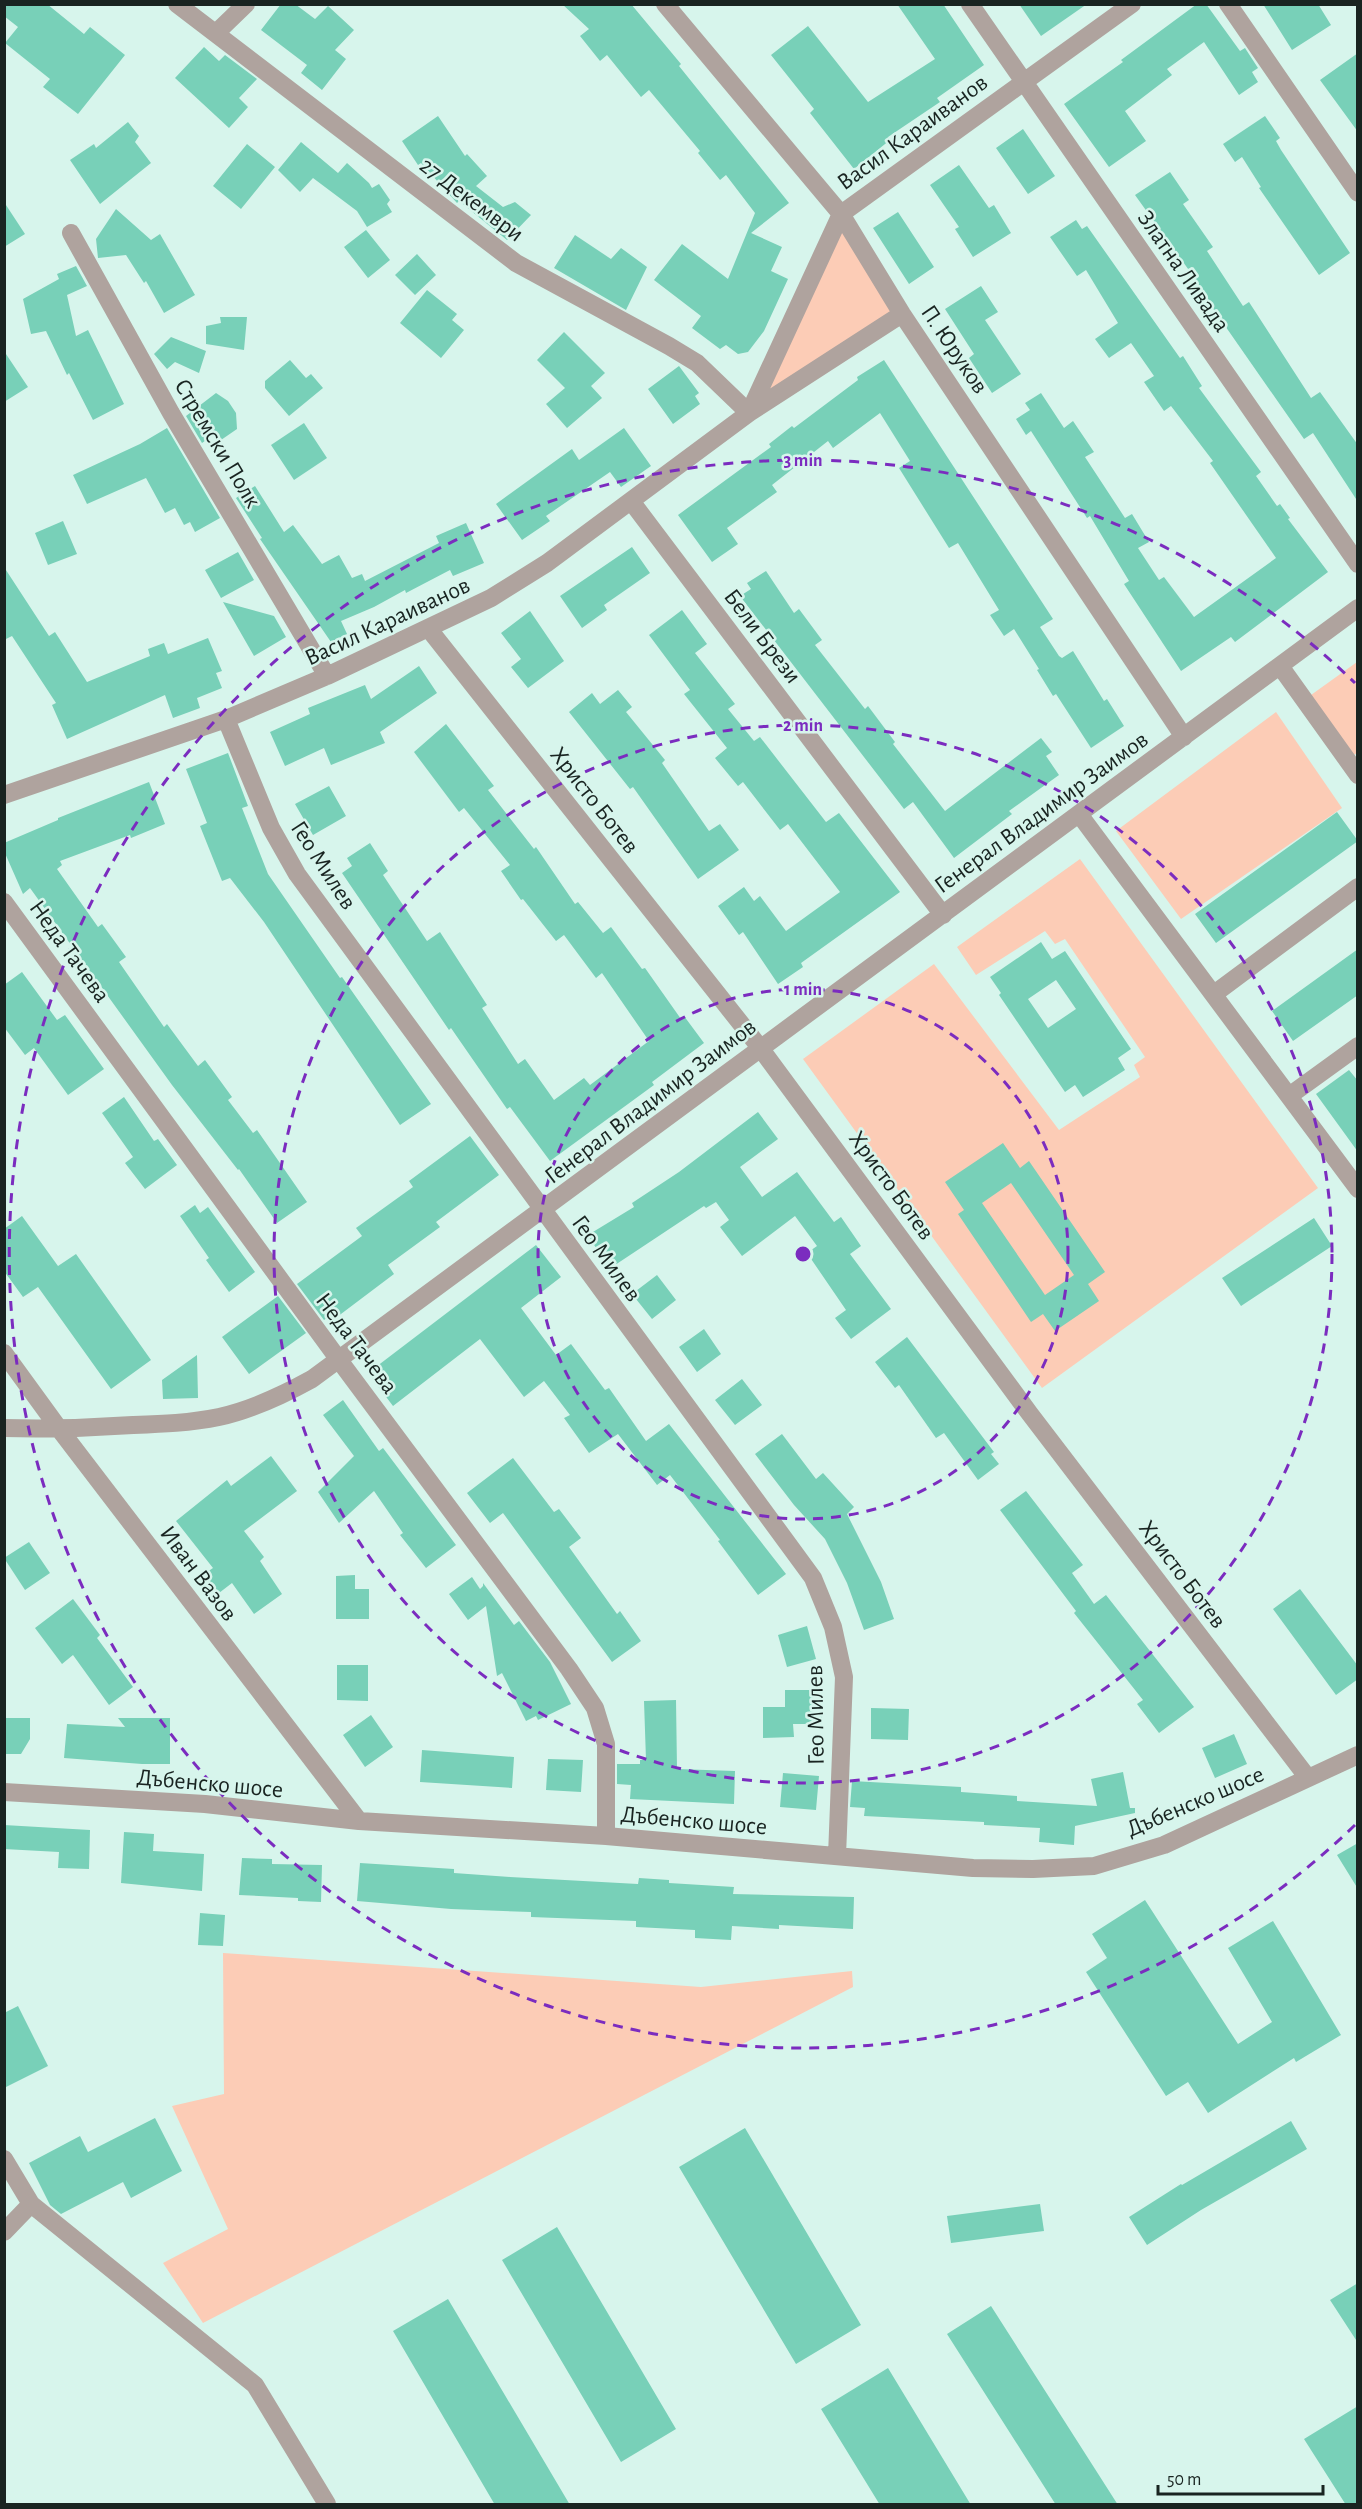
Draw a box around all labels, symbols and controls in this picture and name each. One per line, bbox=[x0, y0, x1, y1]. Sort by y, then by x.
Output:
street label: Васил Караиванов bbox=[833, 70, 992, 195]
street label: 27 Декември bbox=[415, 153, 528, 247]
street label: Златна Ливада bbox=[1133, 206, 1234, 337]
street label: П. Юруков bbox=[916, 301, 992, 398]
street label: Стремски Полк bbox=[169, 375, 265, 512]
text: 3 min bbox=[783, 452, 823, 470]
street label: Васил Караиванов bbox=[301, 573, 474, 671]
street label: Бели Брези bbox=[719, 585, 805, 688]
text: 2 min bbox=[783, 717, 823, 735]
street label: Генерал Владимир Заимов bbox=[930, 727, 1153, 898]
street label: Христо Ботев bbox=[545, 743, 643, 858]
street label: Гео Милев bbox=[286, 817, 360, 914]
street label: Неда Тачева bbox=[24, 896, 114, 1007]
text: 1 min bbox=[784, 981, 822, 999]
street label: Генерал Владимир Заимов bbox=[541, 1015, 761, 1189]
street label: Христо Ботев bbox=[844, 1127, 939, 1244]
street label: Гео Милев bbox=[567, 1211, 645, 1306]
centre of rings bbox=[793, 1244, 813, 1264]
street label: Неда Тачева bbox=[311, 1289, 402, 1399]
street label: Христо Ботев bbox=[1134, 1516, 1230, 1633]
street label: Иван Вазов bbox=[155, 1522, 242, 1626]
street label: Гео Милев bbox=[803, 1665, 829, 1765]
street label: Дъбенско шосе bbox=[1123, 1762, 1268, 1842]
street label: Дъбенско шосе bbox=[136, 1766, 284, 1802]
street label: Дъбенско шосе bbox=[620, 1803, 768, 1839]
scale bar bbox=[1158, 2458, 1323, 2496]
text: 50 m bbox=[1167, 2471, 1201, 2489]

